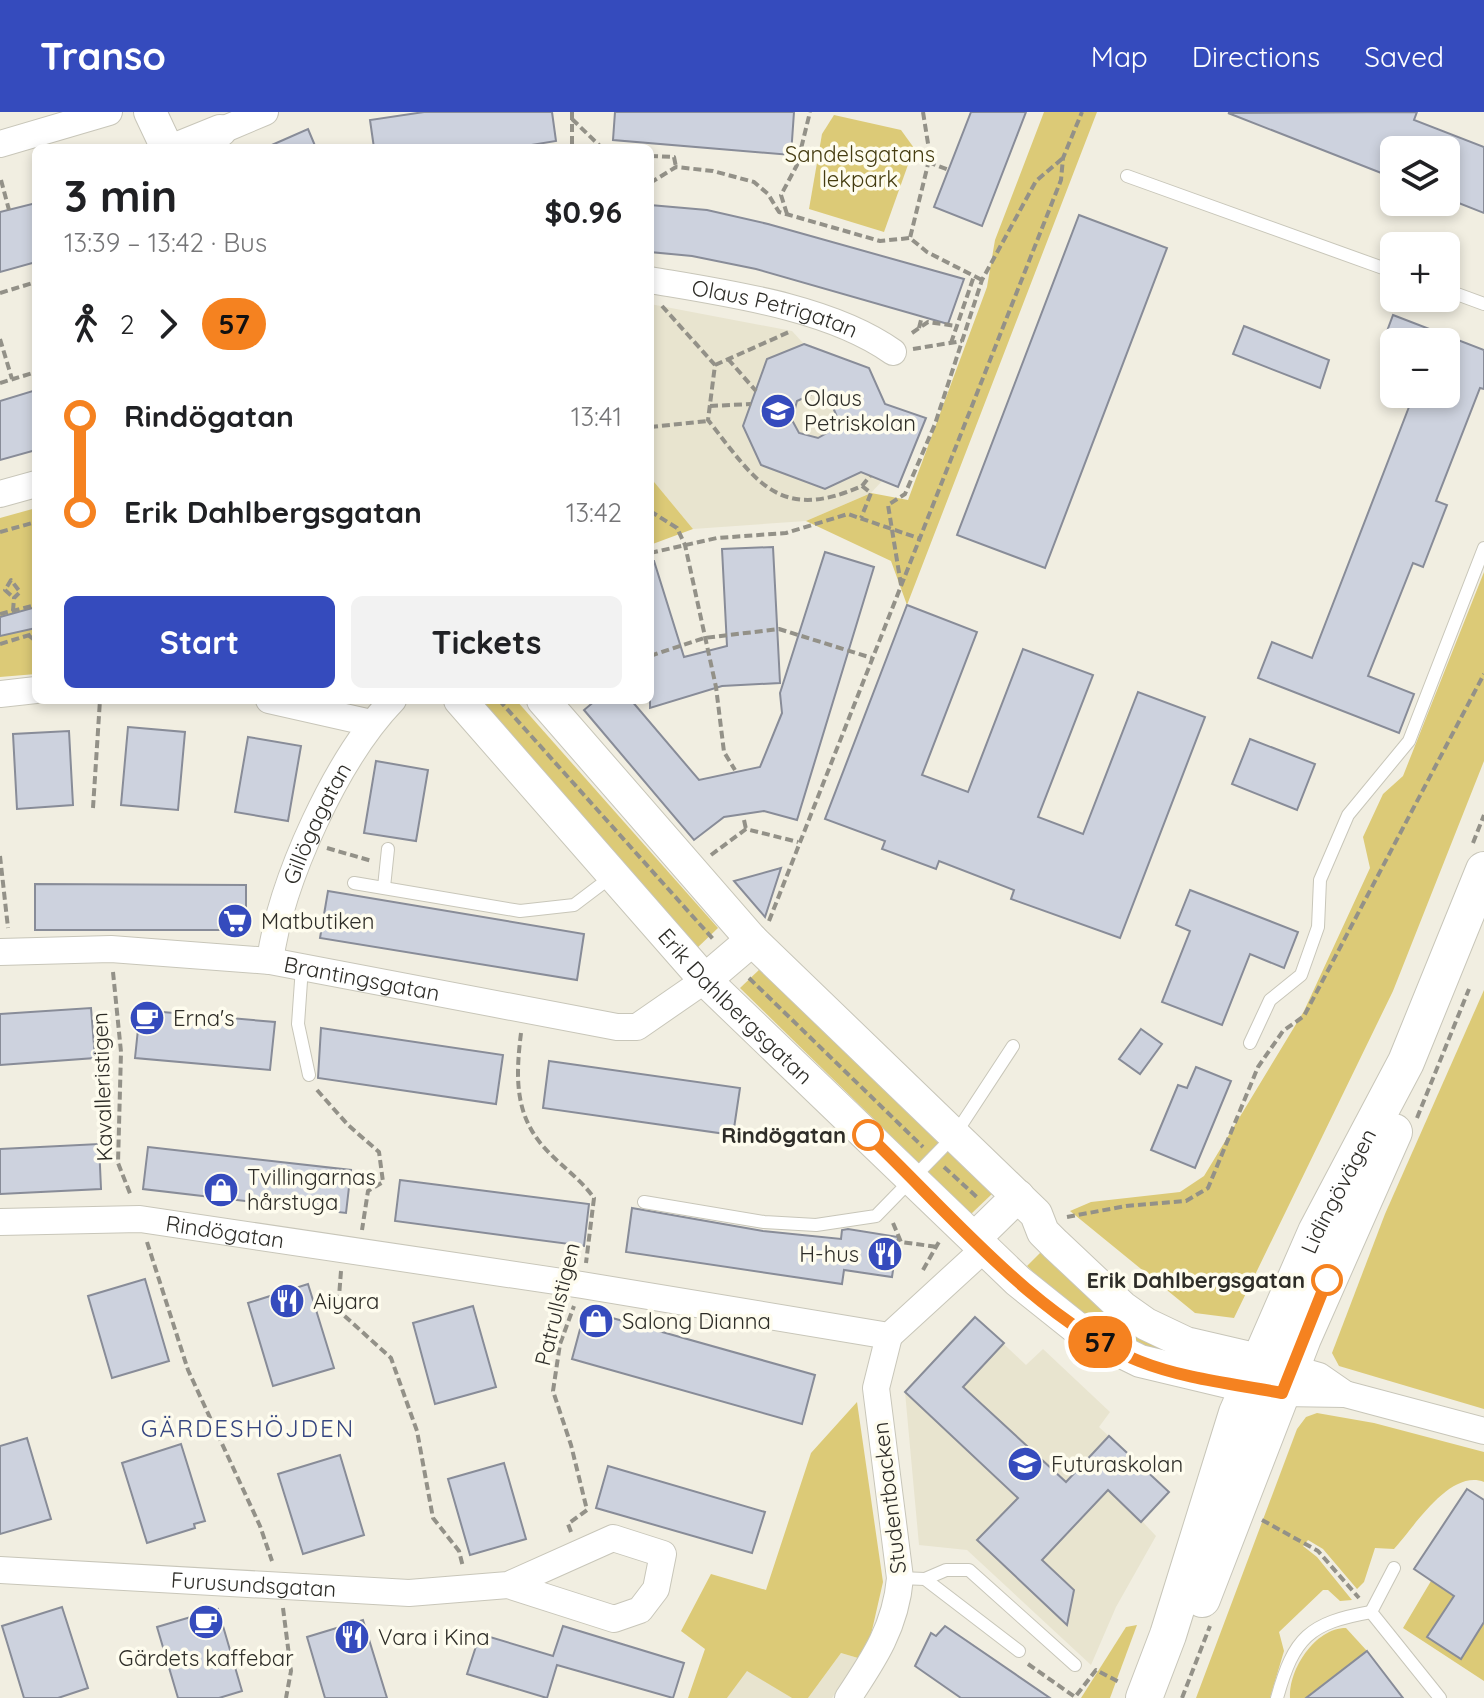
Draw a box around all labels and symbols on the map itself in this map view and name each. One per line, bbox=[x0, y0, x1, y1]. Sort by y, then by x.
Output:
park label: Sandelsgatans lekpark bbox=[785, 140, 935, 193]
street label: Olaus Petrigatan bbox=[690, 273, 862, 344]
place label: Olaus Petriskolan bbox=[804, 384, 916, 437]
school or university icon: Olaus Petriskolan bbox=[759, 392, 797, 430]
street label: Gillögagatan bbox=[276, 757, 357, 888]
supermarket icon: Matbutiken bbox=[216, 902, 254, 940]
place label: Matbutiken bbox=[261, 907, 374, 935]
street label: Erik Dahlbergsgatan bbox=[652, 922, 819, 1090]
street label: Brantingsgatan bbox=[282, 950, 442, 1007]
cafe icon: Erna's bbox=[128, 999, 166, 1037]
place label: Erna's bbox=[173, 1004, 235, 1032]
street label: Kavalleristigen bbox=[85, 1012, 119, 1162]
marker: Rindögatan bbox=[853, 1120, 883, 1150]
place label: Rindögatan bbox=[721, 1121, 846, 1149]
street label: Lidingövägen bbox=[1294, 1123, 1382, 1258]
place label: Tvillingarnas hårstuga bbox=[247, 1163, 376, 1216]
shop icon: Tvillingarnas hårstuga bbox=[202, 1171, 240, 1209]
street label: Rindögatan bbox=[164, 1209, 286, 1254]
restaurant icon: H-hus bbox=[866, 1235, 904, 1273]
street label: Patrullstigen bbox=[528, 1240, 586, 1368]
place label: H-hus bbox=[799, 1240, 859, 1268]
marker: Erik Dahlbergsgatan bbox=[1312, 1265, 1342, 1295]
place label: Erik Dahlbergsgatan bbox=[1087, 1266, 1305, 1294]
restaurant icon: Aiyara bbox=[268, 1282, 306, 1320]
place label: Aiyara bbox=[313, 1287, 379, 1315]
shop icon: Salong Dianna bbox=[577, 1302, 615, 1340]
place label: Salong Dianna bbox=[622, 1307, 771, 1335]
line badge: 57 bbox=[1064, 1316, 1136, 1368]
district label: GÄRDESHÖJDEN bbox=[141, 1413, 355, 1443]
street label: Studentbacken bbox=[866, 1420, 912, 1576]
school or university icon: Futuraskolan bbox=[1006, 1445, 1044, 1483]
place label: Futuraskolan bbox=[1051, 1450, 1183, 1478]
street label: Furusundsgatan bbox=[170, 1566, 337, 1603]
cafe icon: Gärdets kaffebar bbox=[187, 1603, 225, 1641]
restaurant icon: Vara i Kina bbox=[333, 1618, 371, 1656]
place label: Vara i Kina bbox=[378, 1623, 490, 1651]
place label: Gärdets kaffebar bbox=[118, 1644, 294, 1672]

